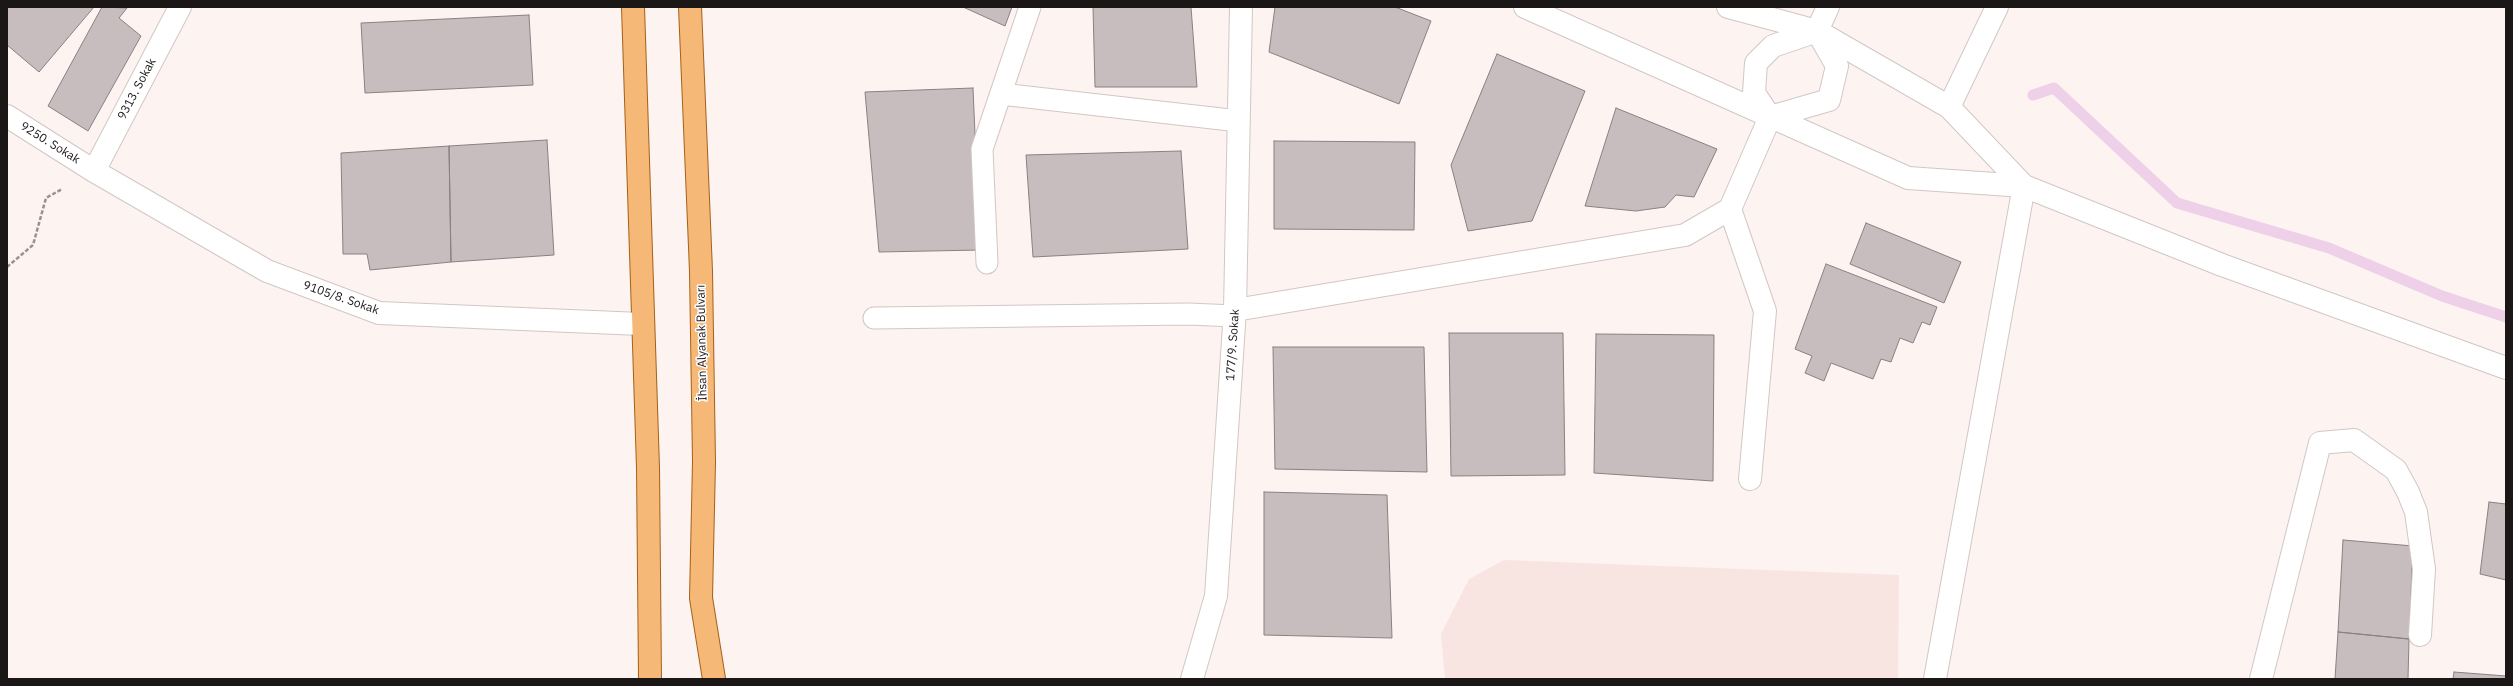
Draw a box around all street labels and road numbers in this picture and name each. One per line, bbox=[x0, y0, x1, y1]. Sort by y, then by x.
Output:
street label: 9313. Sokak bbox=[115, 56, 159, 122]
street label: 9250. Sokak bbox=[18, 119, 82, 167]
street label: 9105/8. Sokak bbox=[301, 278, 381, 318]
street label: İhsan Alyanak Bulvarı bbox=[694, 285, 710, 401]
street label: 177/9. Sokak bbox=[1223, 308, 1243, 382]

